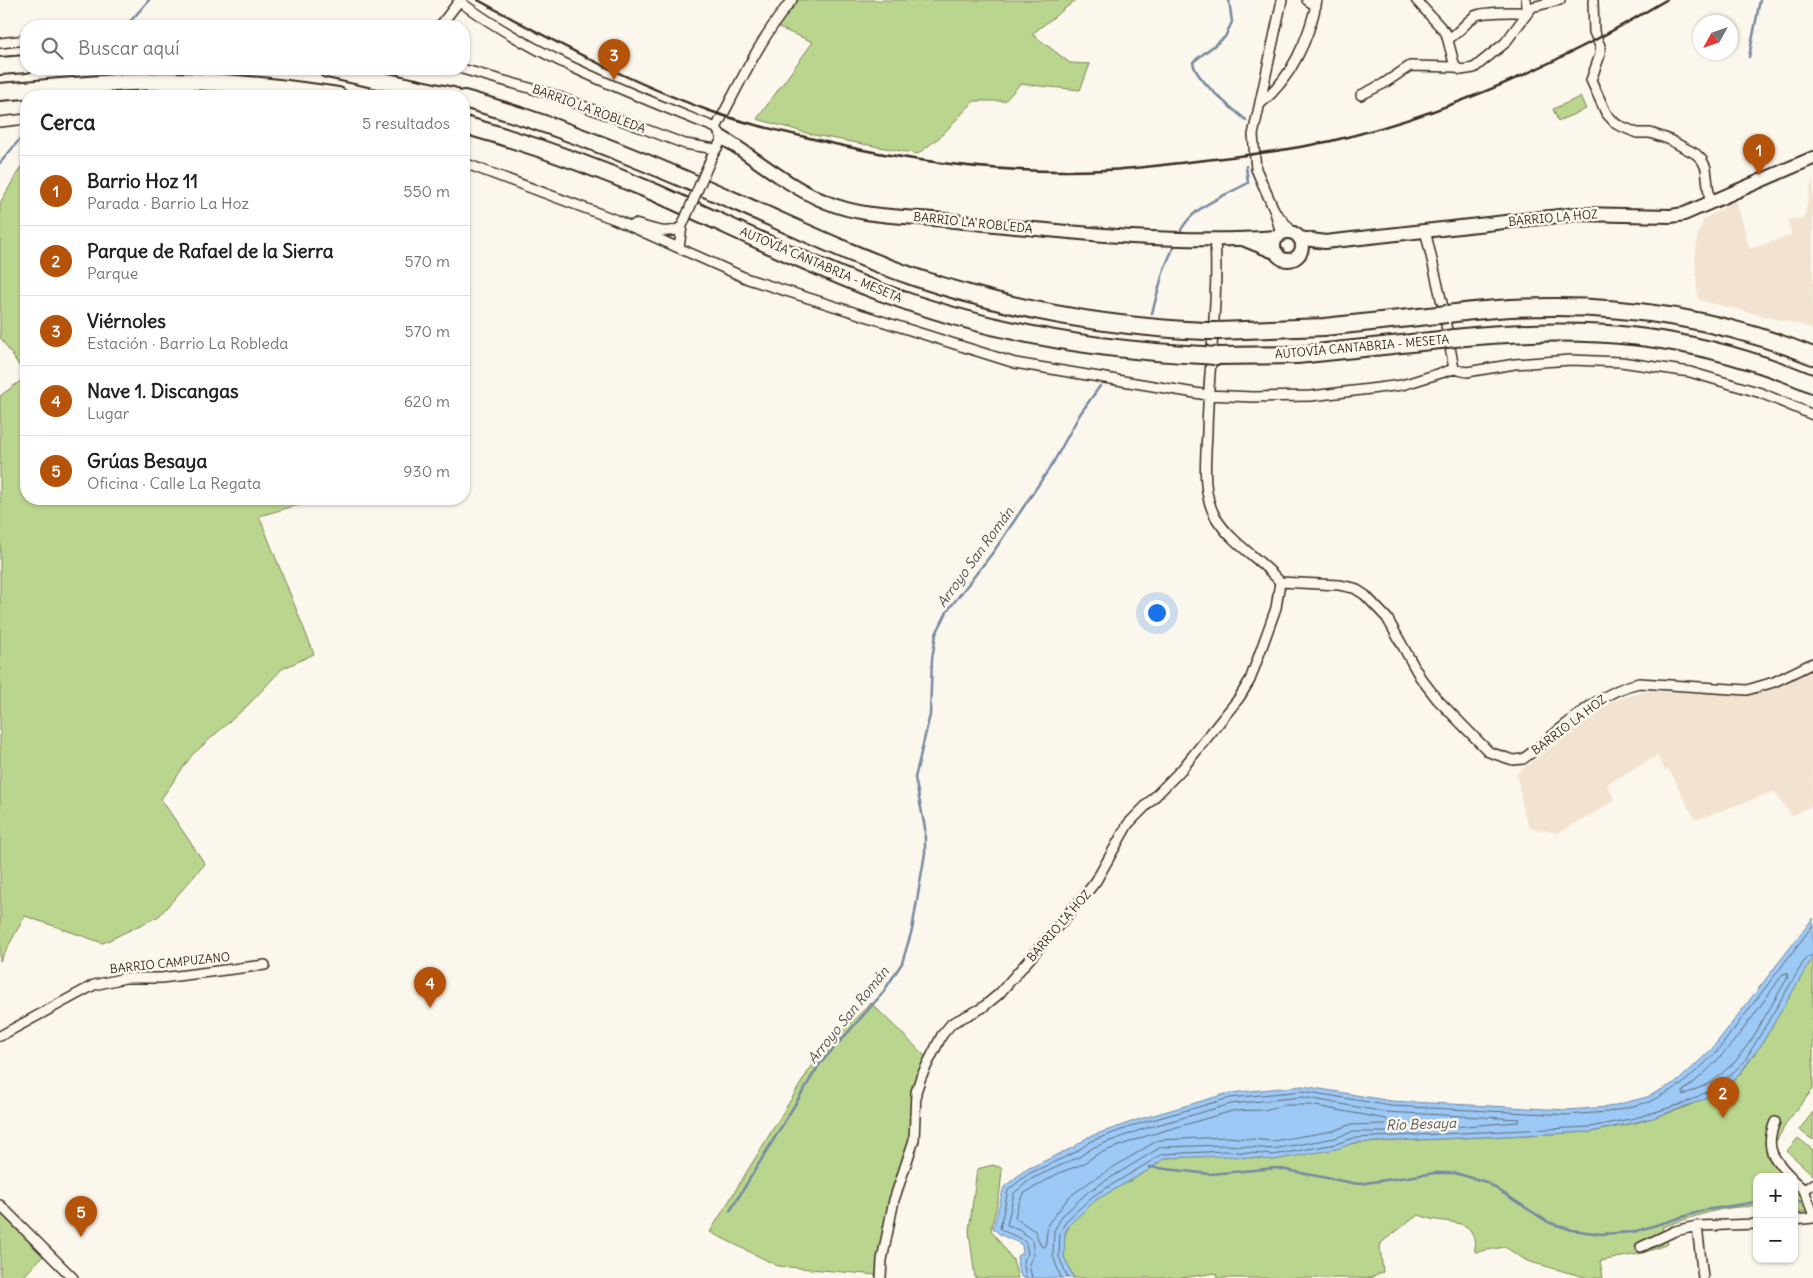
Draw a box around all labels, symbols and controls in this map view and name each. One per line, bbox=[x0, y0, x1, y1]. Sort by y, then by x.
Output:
north arrow bbox=[1693, 15, 1738, 60]
search box bbox=[20, 20, 470, 75]
icon: search bbox=[38, 34, 66, 62]
text: Buscar aquí bbox=[78, 36, 179, 60]
pin: 3 bbox=[598, 39, 630, 80]
street label: BARRIO LA ROBLEDA bbox=[530, 81, 648, 136]
text: Cerca bbox=[40, 109, 95, 136]
text: 5 resultados bbox=[362, 113, 450, 133]
pin: 1 bbox=[1743, 134, 1775, 175]
text: Barrio Hoz 11 bbox=[87, 169, 198, 193]
text: 1 bbox=[53, 181, 59, 201]
text: 550 m bbox=[403, 181, 450, 201]
text: Parada · Barrio La Hoz bbox=[87, 193, 249, 213]
street label: BARRIO LA HOZ bbox=[1508, 206, 1598, 229]
street label: BARRIO LA ROBLEDA bbox=[913, 209, 1034, 236]
street label: AUTOVÍA CANTABRIA - MESETA bbox=[738, 223, 905, 306]
text: Parque de Rafael de la Sierra bbox=[87, 239, 334, 263]
text: 2 bbox=[52, 251, 60, 271]
text: 570 m bbox=[405, 251, 450, 271]
text: Parque bbox=[87, 263, 138, 283]
text: Viérnoles bbox=[87, 309, 166, 333]
text: 3 bbox=[51, 321, 61, 341]
text: 570 m bbox=[405, 321, 450, 341]
street label: AUTOVÍA CANTABRIA - MESETA bbox=[1274, 331, 1450, 362]
text: Estación · Barrio La Robleda bbox=[87, 333, 289, 353]
text: Nave 1. Discangas bbox=[87, 379, 239, 403]
text: 4 bbox=[51, 391, 61, 411]
text: 620 m bbox=[404, 391, 450, 411]
text: Lugar bbox=[87, 403, 129, 423]
text: Grúas Besaya bbox=[87, 449, 207, 473]
text: 5 bbox=[51, 461, 61, 481]
text: 930 m bbox=[403, 461, 450, 481]
text: Oficina · Calle La Regata bbox=[87, 473, 261, 493]
water label: Arroyo San Román bbox=[933, 503, 1018, 611]
your location bbox=[1144, 600, 1170, 626]
street label: BARRIO LA HOZ bbox=[1528, 692, 1609, 758]
street label: BARRIO LA HOZ bbox=[1024, 887, 1094, 964]
street label: BARRIO CAMPUZANO bbox=[109, 949, 231, 976]
water label: Arroyo San Román bbox=[803, 962, 893, 1067]
pin: 4 bbox=[414, 967, 446, 1008]
pin: 2 bbox=[1707, 1077, 1739, 1118]
water label: Río Besaya bbox=[1386, 1114, 1457, 1134]
map controls bbox=[1753, 1173, 1798, 1263]
button: + bbox=[1753, 1173, 1798, 1218]
pin: 5 bbox=[65, 1196, 97, 1237]
button: − bbox=[1753, 1218, 1798, 1263]

